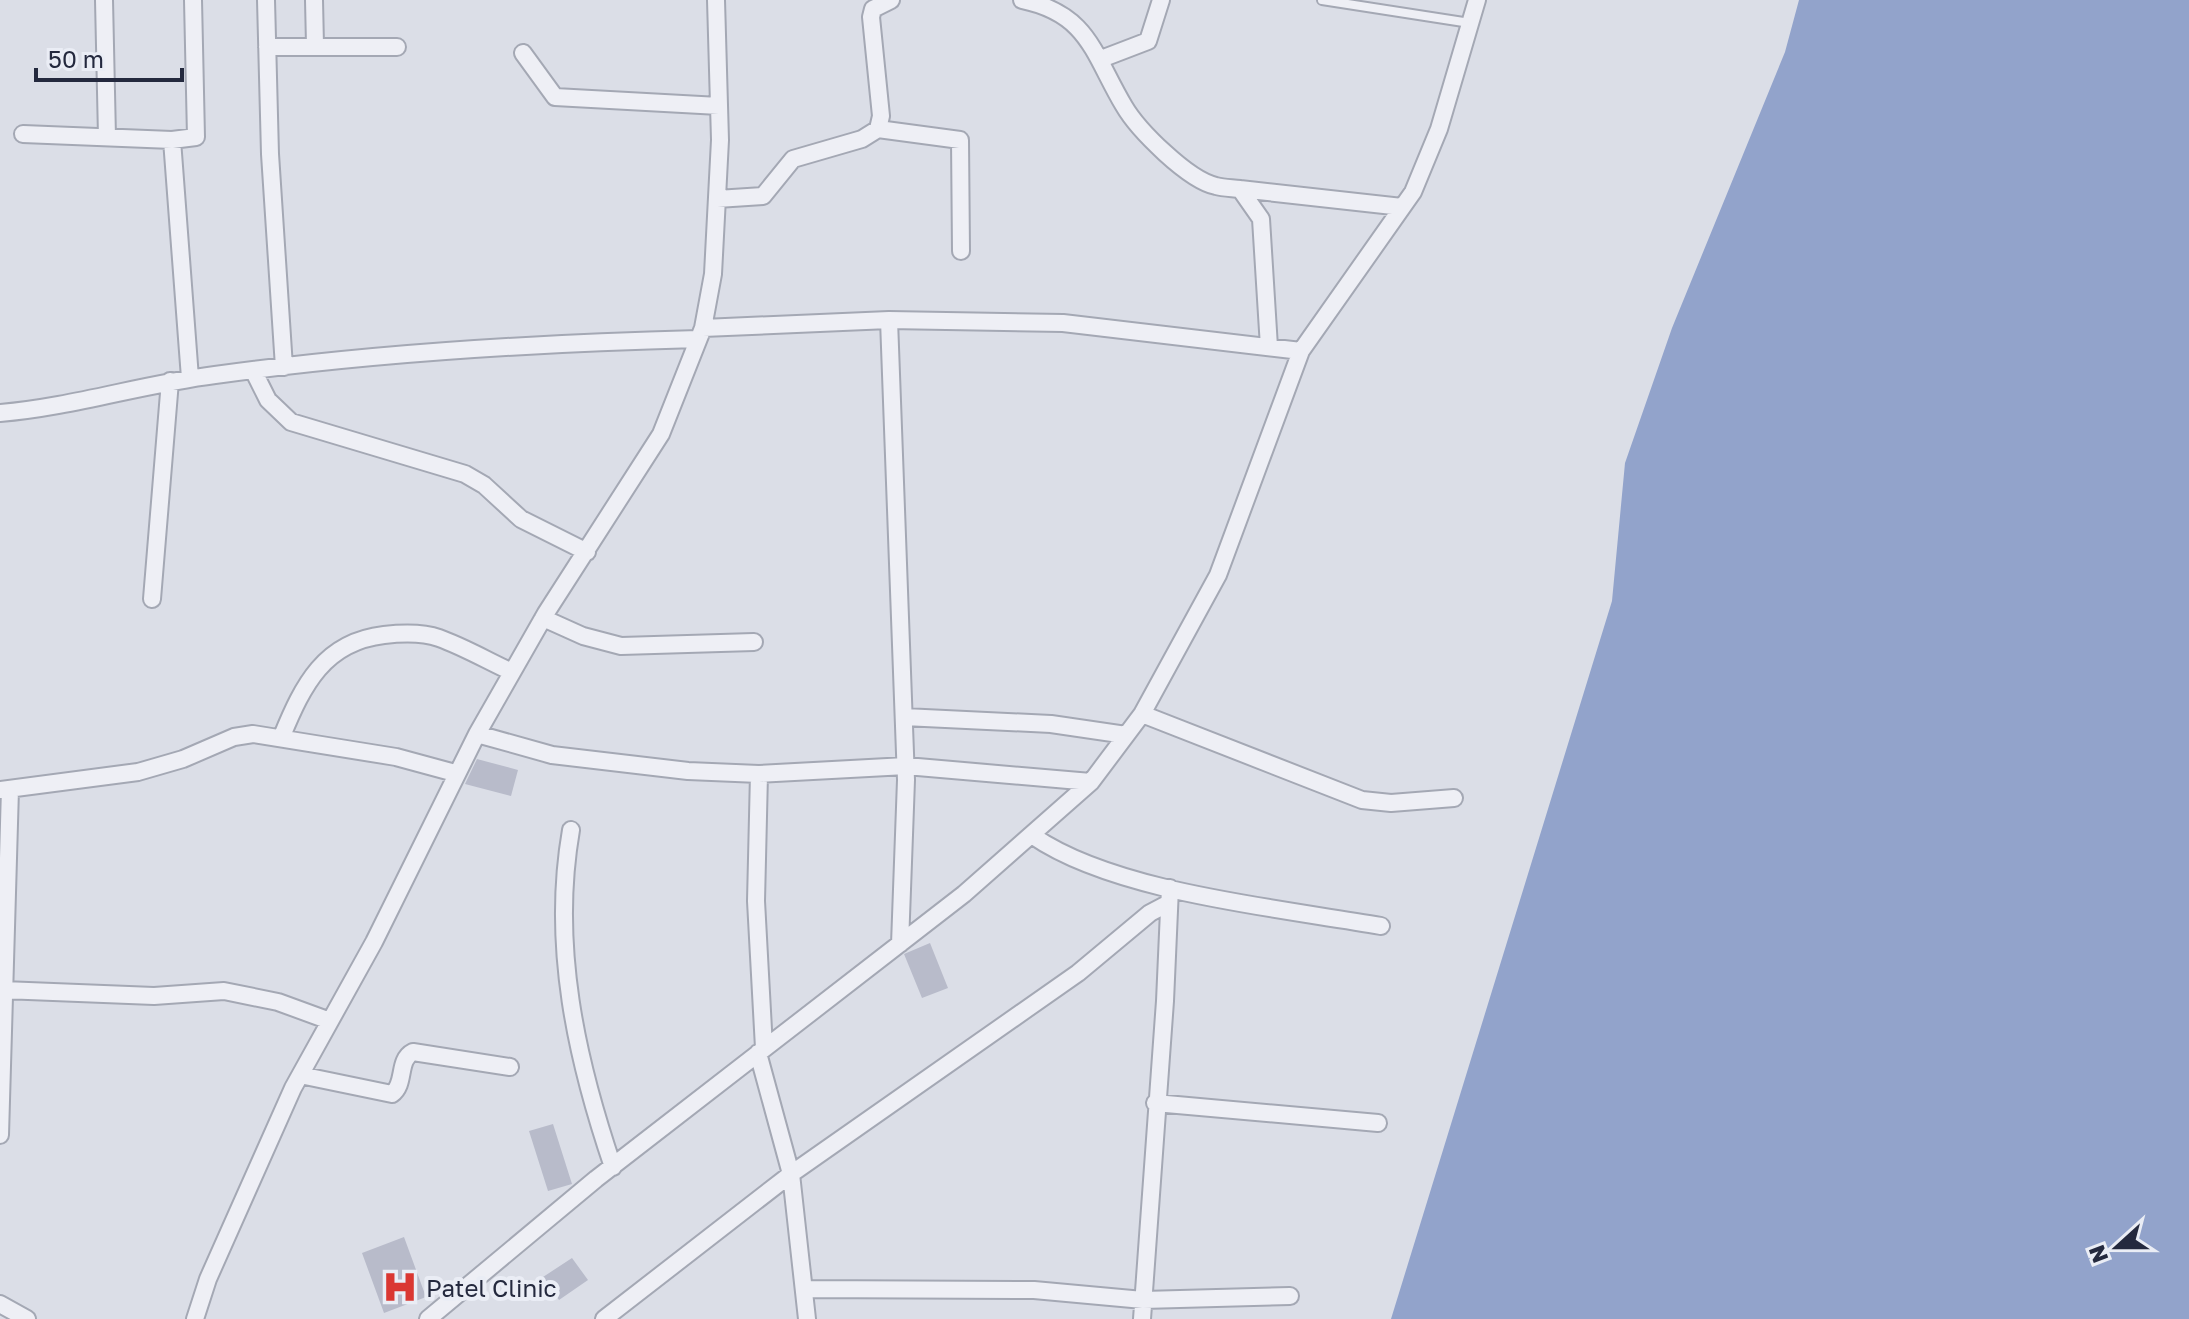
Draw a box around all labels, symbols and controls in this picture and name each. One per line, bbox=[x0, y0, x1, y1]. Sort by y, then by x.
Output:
scale bar bbox=[36, 32, 182, 82]
text: 50 m bbox=[48, 44, 104, 73]
north arrow bbox=[2077, 1207, 2157, 1287]
text: N bbox=[2082, 1242, 2113, 1267]
hospital icon: Patel Clinic bbox=[381, 1268, 419, 1306]
place label: Patel Clinic bbox=[426, 1273, 557, 1302]

